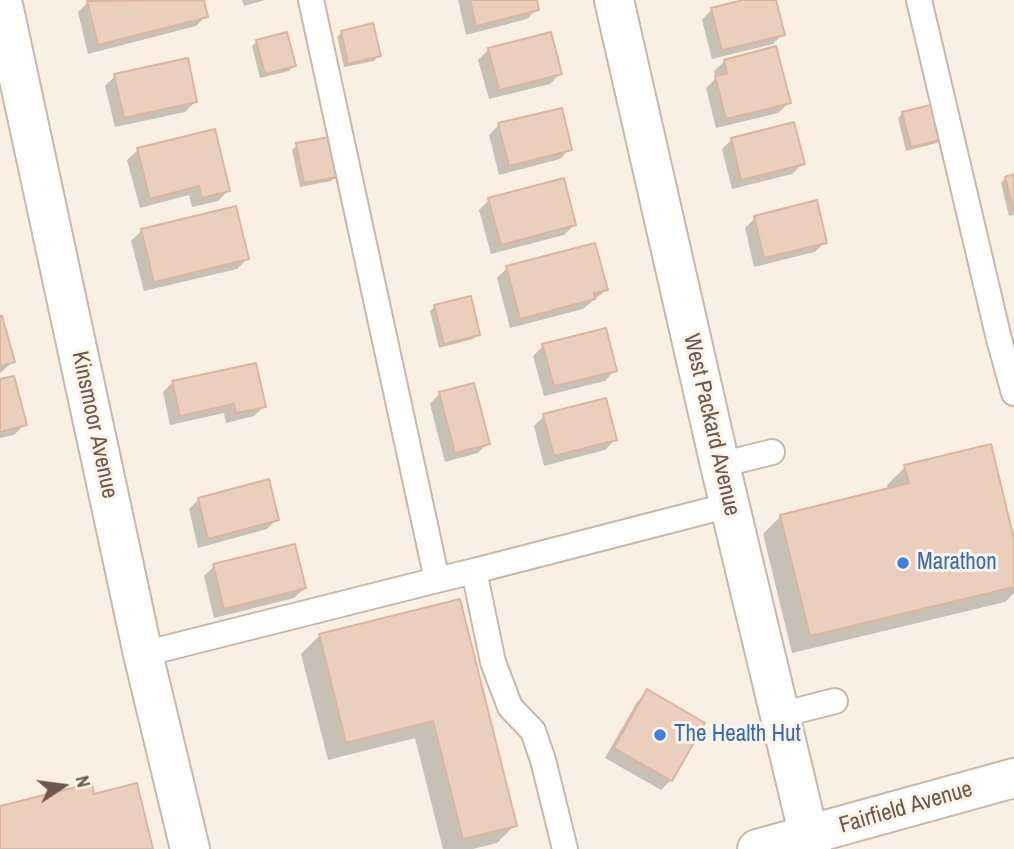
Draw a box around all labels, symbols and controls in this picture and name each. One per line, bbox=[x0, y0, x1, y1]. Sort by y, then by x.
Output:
street label: West Packard Avenue bbox=[677, 331, 745, 519]
street label: Kinsmoor Avenue bbox=[65, 349, 123, 501]
place label: Marathon bbox=[917, 549, 997, 577]
marker: Marathon bbox=[895, 555, 911, 571]
place label: The Health Hut bbox=[674, 721, 801, 749]
marker: The Health Hut bbox=[652, 727, 668, 743]
north arrow bbox=[28, 751, 98, 821]
text: N bbox=[70, 773, 97, 790]
street label: Fairfield Avenue bbox=[836, 776, 976, 840]

